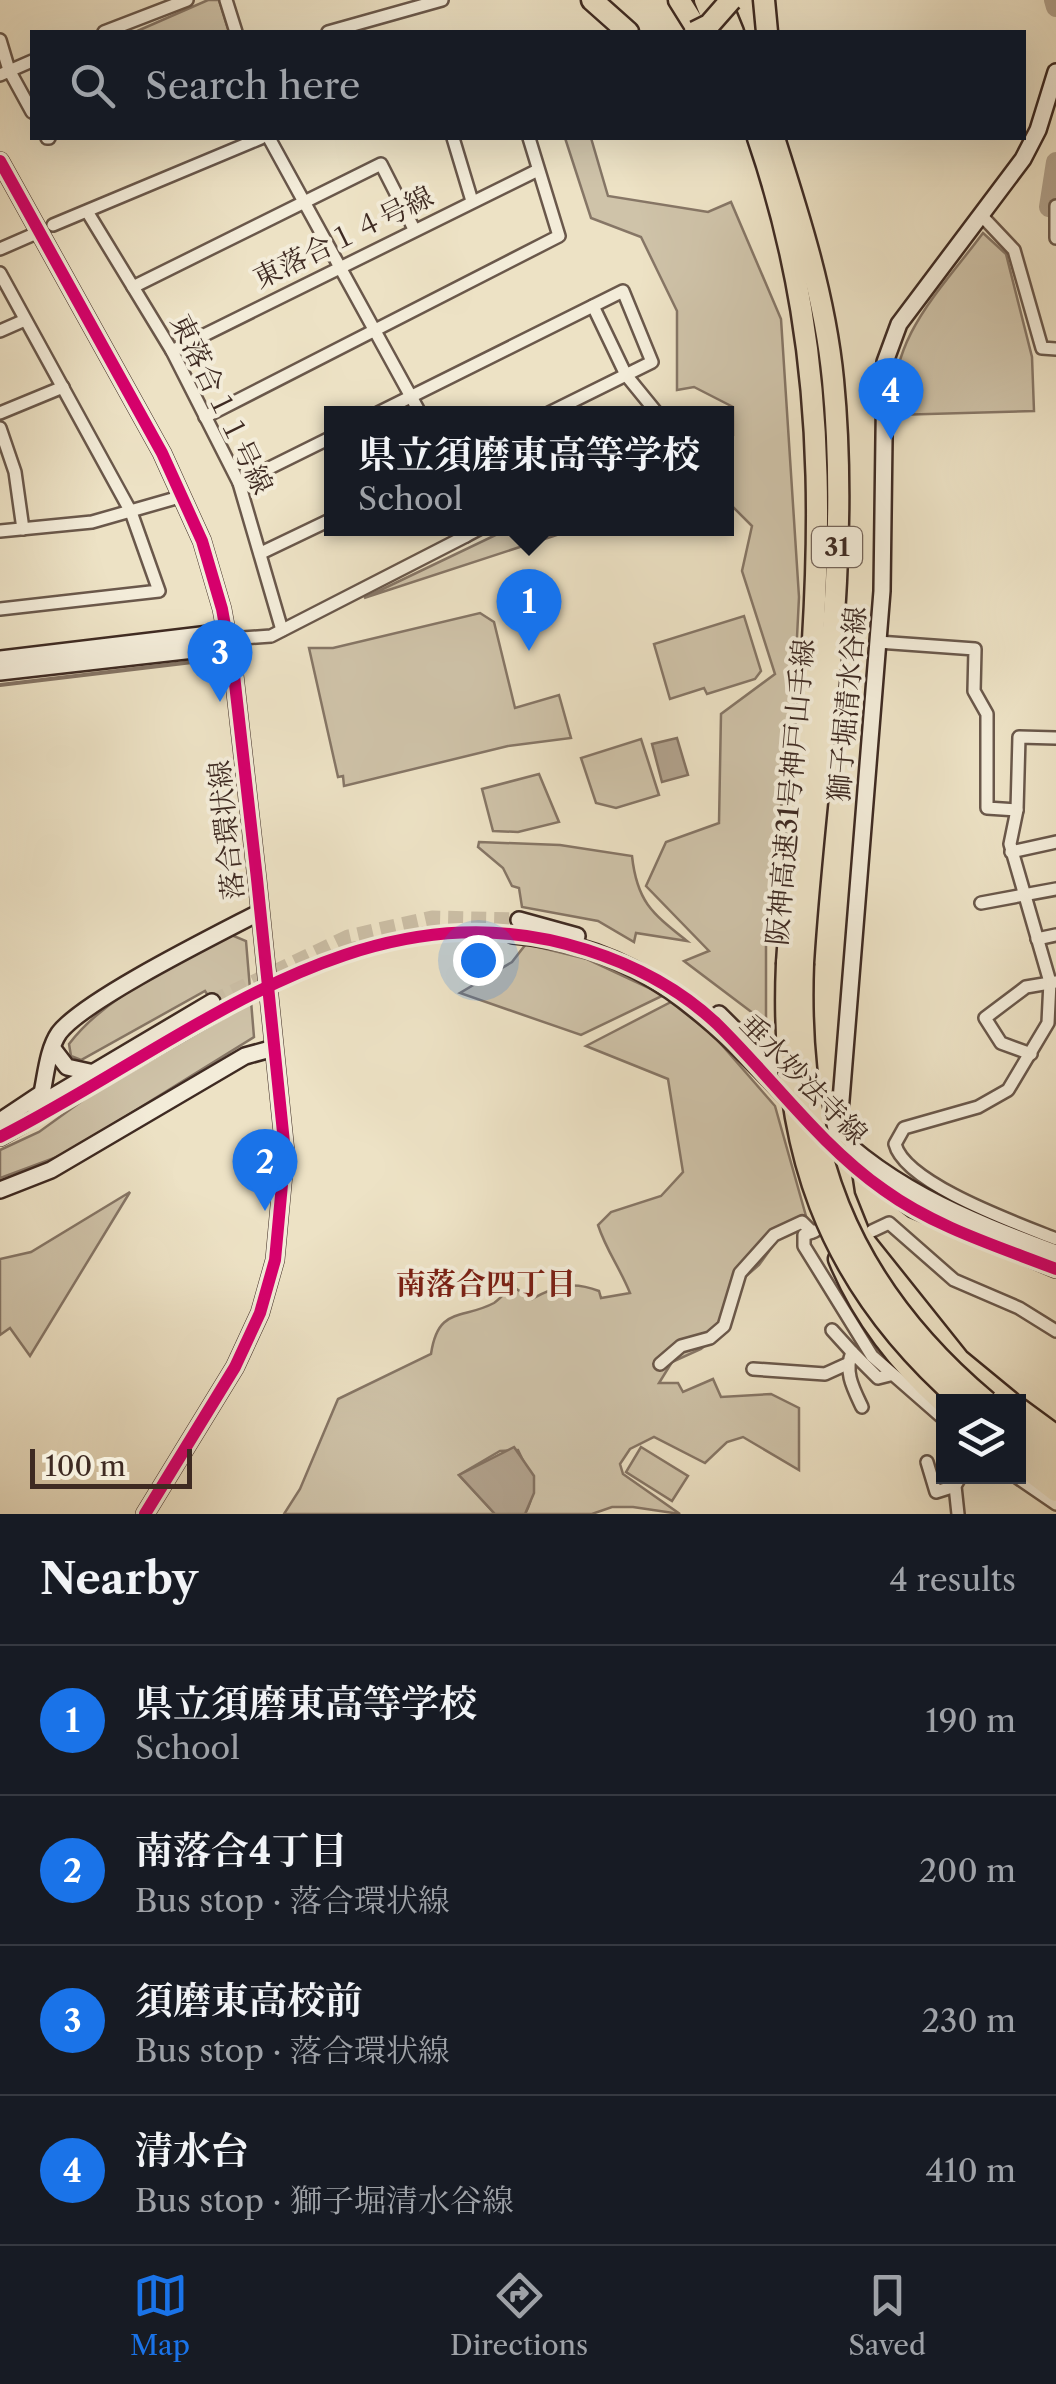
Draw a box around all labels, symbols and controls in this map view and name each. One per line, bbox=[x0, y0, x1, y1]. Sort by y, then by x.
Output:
search box bbox=[30, 30, 1026, 140]
icon: search bbox=[65, 58, 120, 113]
text: Search here bbox=[145, 62, 360, 109]
street label: 東落合１４号線 bbox=[247, 179, 439, 295]
street label: 東落合１１号線 bbox=[164, 308, 280, 500]
pin: 4 bbox=[858, 358, 924, 440]
popup bbox=[324, 406, 734, 536]
text: 県立須磨東高等学校 bbox=[358, 431, 700, 478]
text: School bbox=[358, 479, 463, 518]
road number: 31 bbox=[812, 527, 862, 567]
pin: 1 bbox=[496, 568, 562, 651]
street label: 獅子堀清水谷線 bbox=[822, 605, 872, 803]
pin: 3 bbox=[188, 620, 252, 702]
street label: 阪神高速31号神戸山手線 bbox=[760, 638, 820, 946]
street label: 落合環状線 bbox=[202, 759, 250, 901]
your location bbox=[453, 935, 504, 986]
street label: 垂水妙法寺線 bbox=[733, 1007, 875, 1151]
pin: 2 bbox=[232, 1128, 298, 1211]
district label: 南落合四丁目 bbox=[396, 1265, 576, 1302]
map controls bbox=[936, 1394, 1026, 1484]
button: layers bbox=[936, 1394, 1026, 1484]
scale bar bbox=[30, 1444, 192, 1488]
text: 100 m bbox=[45, 1449, 126, 1483]
text: Nearby bbox=[40, 1553, 198, 1605]
text: 4 results bbox=[890, 1560, 1016, 1599]
text: 県立須磨東高等学校 bbox=[135, 1680, 477, 1727]
text: 1 bbox=[65, 1701, 80, 1740]
text: 190 m bbox=[925, 1701, 1016, 1740]
text: School bbox=[135, 1728, 240, 1767]
text: 南落合4丁目 bbox=[135, 1827, 348, 1874]
text: 2 bbox=[63, 1851, 82, 1890]
text: 200 m bbox=[919, 1851, 1016, 1890]
text: Bus stop · 落合環状線 bbox=[135, 1881, 450, 1920]
text: 須磨東高校前 bbox=[135, 1977, 363, 2024]
text: 3 bbox=[63, 2001, 82, 2040]
text: 230 m bbox=[921, 2001, 1016, 2040]
text: Bus stop · 落合環状線 bbox=[135, 2031, 450, 2070]
text: 清水台 bbox=[135, 2127, 249, 2174]
text: 4 bbox=[63, 2151, 82, 2190]
text: 410 m bbox=[925, 2151, 1016, 2190]
text: Bus stop · 獅子堀清水谷線 bbox=[135, 2181, 514, 2220]
tab: Map bbox=[130, 2268, 190, 2362]
tab: Directions bbox=[450, 2268, 588, 2362]
tab: Saved bbox=[848, 2268, 926, 2362]

